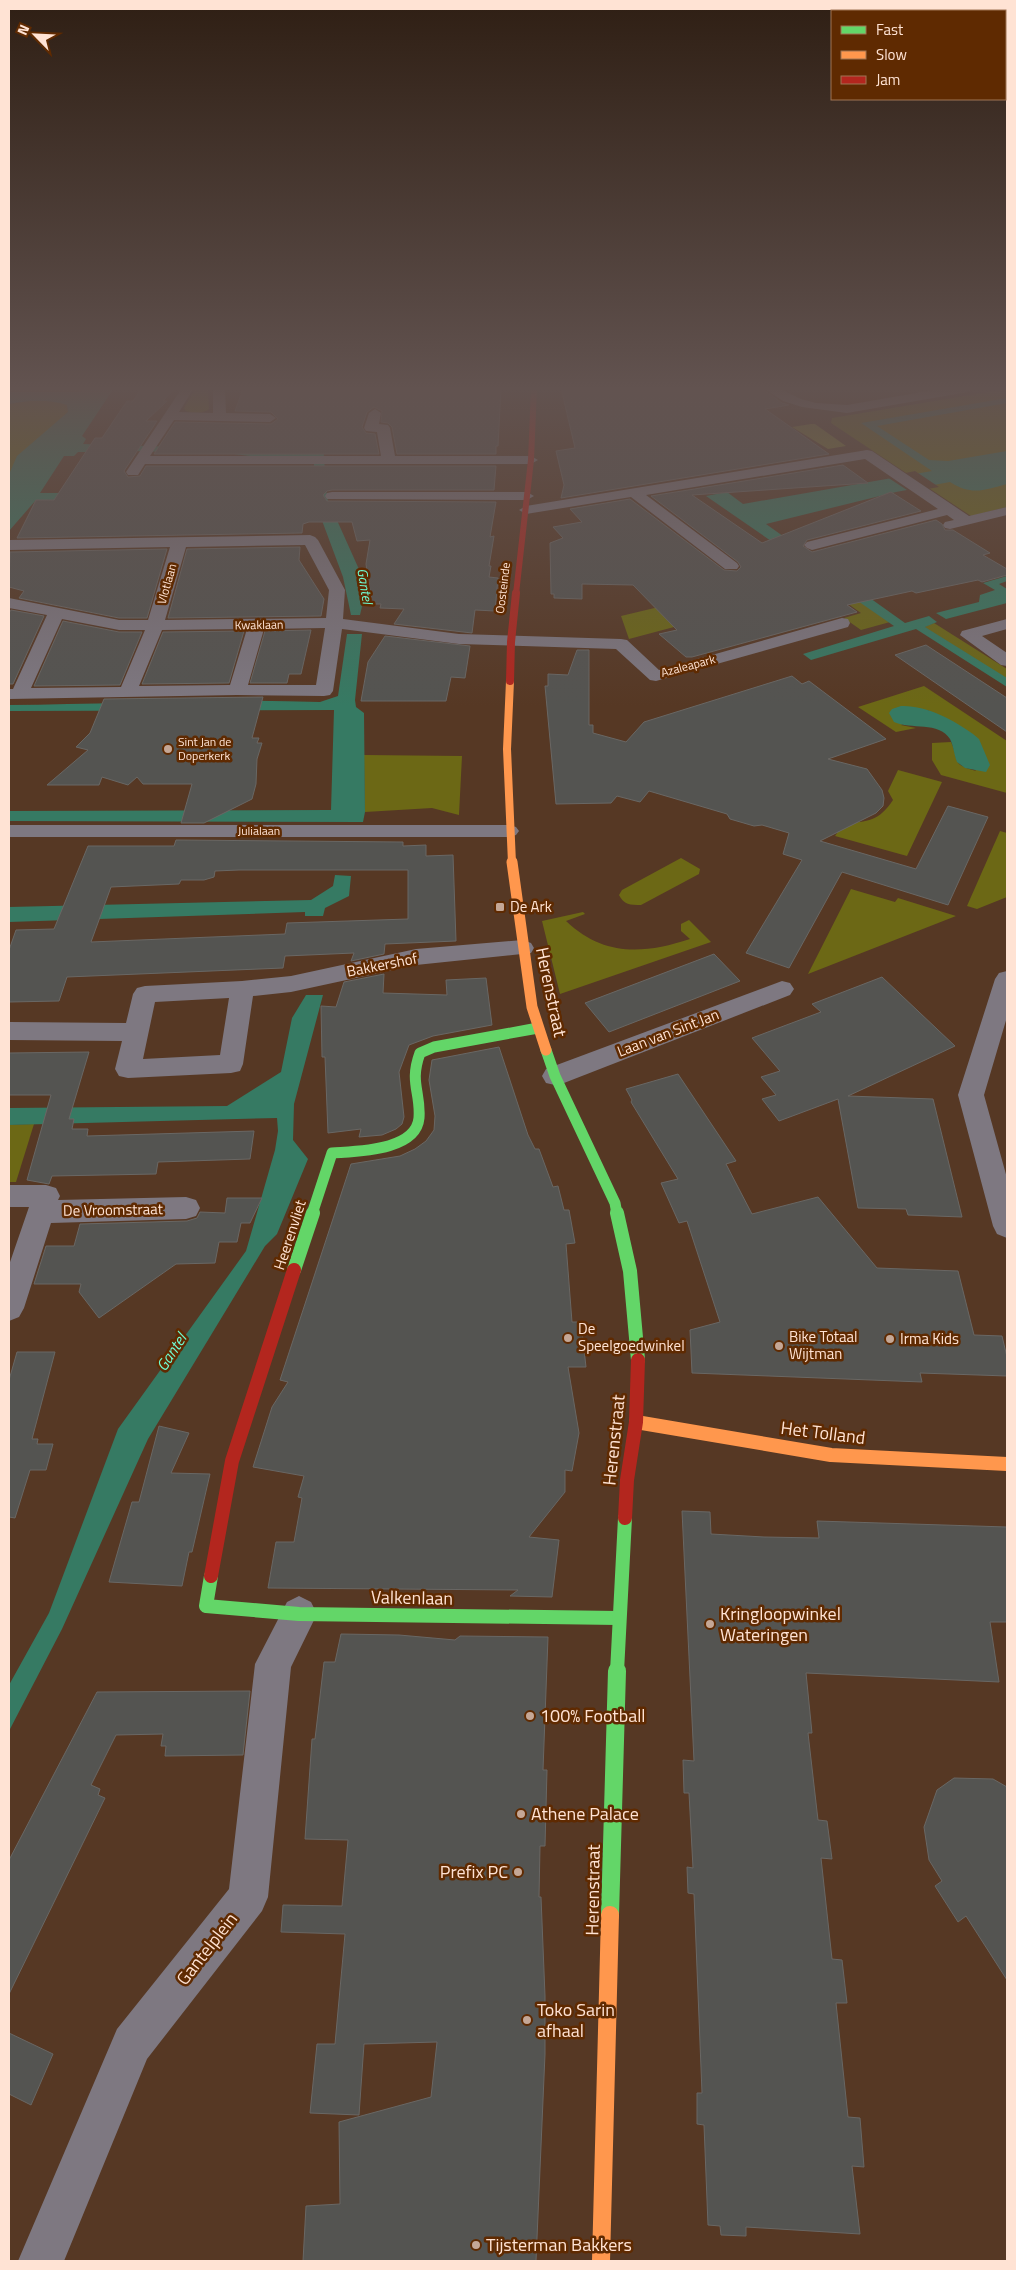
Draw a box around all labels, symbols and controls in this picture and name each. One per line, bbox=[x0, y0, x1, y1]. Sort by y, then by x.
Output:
north arrow bbox=[10, 10, 60, 60]
legend bbox=[831, 10, 1006, 100]
text: Fast bbox=[876, 18, 904, 41]
text: N bbox=[11, 21, 34, 38]
text: Slow bbox=[876, 43, 907, 66]
text: Jam bbox=[876, 68, 900, 91]
street label: Vlotlaan bbox=[152, 561, 181, 606]
street label: Oosteinde bbox=[490, 561, 515, 615]
water label: Gantel bbox=[352, 567, 379, 607]
street label: Kwaklaan bbox=[235, 615, 283, 634]
street label: Azaleapark bbox=[659, 649, 717, 682]
place label: Sint Jan de Doperkerk bbox=[178, 732, 231, 765]
marker: Sint Jan de Doperkerk bbox=[162, 743, 174, 755]
street label: Julialaan bbox=[238, 821, 280, 840]
place label: De Ark bbox=[510, 895, 552, 918]
marker: De Ark bbox=[494, 901, 506, 913]
street label: Herenstraat bbox=[529, 944, 574, 1040]
street label: Bakkershof bbox=[345, 946, 419, 983]
street label: Laan van Sint Jan bbox=[614, 1003, 722, 1063]
street label: Heerenvliet bbox=[267, 1196, 312, 1273]
street label: De Vroomstraat bbox=[63, 1197, 164, 1222]
place label: De Speelgoedwinkel bbox=[578, 1317, 685, 1357]
place label: Bike Totaal Wijtman bbox=[789, 1325, 858, 1365]
water label: Gantel bbox=[150, 1327, 193, 1376]
place label: Irma Kids bbox=[900, 1327, 959, 1350]
marker: De Speelgoedwinkel bbox=[562, 1332, 574, 1344]
marker: Irma Kids bbox=[884, 1333, 896, 1345]
marker: Bike Totaal Wijtman bbox=[773, 1340, 785, 1352]
street label: Herenstraat bbox=[595, 1393, 632, 1487]
street label: Het Tolland bbox=[779, 1414, 867, 1451]
street label: Valkenlaan bbox=[371, 1583, 453, 1612]
place label: Kringloopwinkel Wateringen bbox=[720, 1600, 841, 1648]
marker: Kringloopwinkel Wateringen bbox=[704, 1618, 716, 1630]
place label: 100% Football bbox=[540, 1702, 645, 1729]
marker: 100% Football bbox=[524, 1710, 536, 1722]
place label: Athene Palace bbox=[531, 1800, 639, 1827]
marker: Athene Palace bbox=[515, 1808, 527, 1820]
street label: Herenstraat bbox=[578, 1843, 607, 1936]
place label: Prefix PC bbox=[440, 1858, 508, 1885]
marker: Prefix PC bbox=[512, 1866, 524, 1878]
street label: Gantelplein bbox=[170, 1907, 244, 1991]
place label: Toko Sarin afhaal bbox=[537, 1996, 615, 2044]
marker: Toko Sarin afhaal bbox=[521, 2014, 533, 2026]
place label: Tijsterman Bakkers bbox=[486, 2231, 632, 2258]
marker: Tijsterman Bakkers bbox=[470, 2239, 482, 2251]

